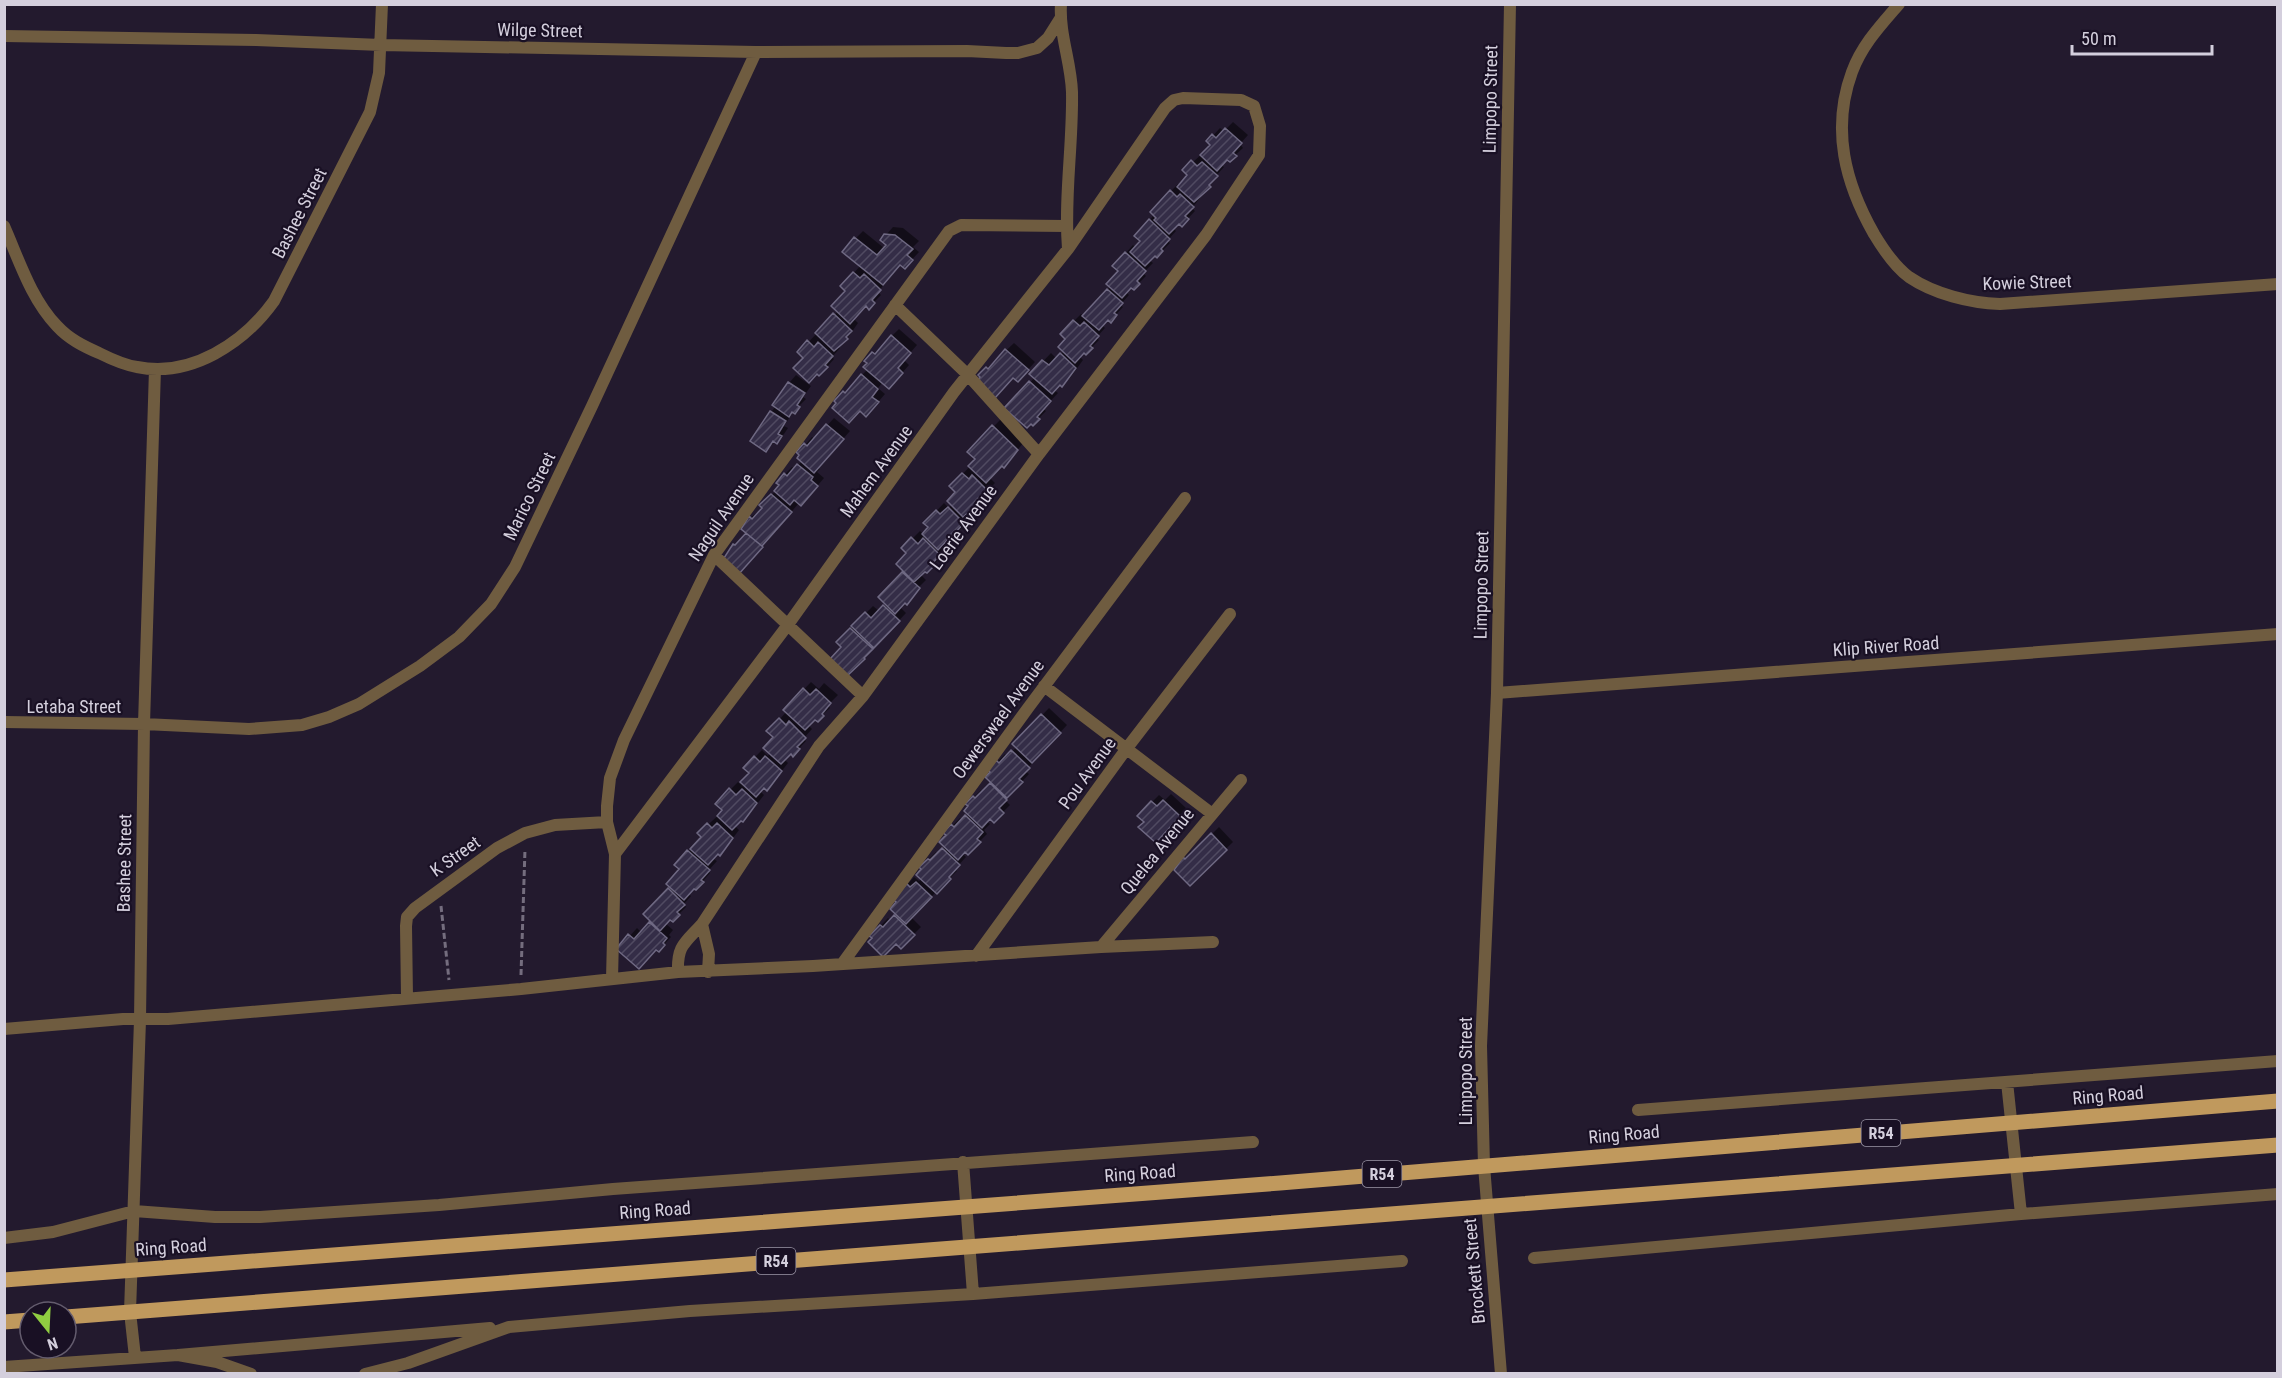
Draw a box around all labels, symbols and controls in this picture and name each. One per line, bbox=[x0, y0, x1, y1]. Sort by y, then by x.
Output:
scale bar bbox=[2072, 18, 2212, 56]
street label: Wilge Street bbox=[497, 19, 583, 41]
text: 50 m bbox=[2081, 28, 2116, 49]
street label: Limpopo Street bbox=[1479, 45, 1501, 153]
street label: Bashee Street bbox=[267, 164, 331, 262]
street label: Kowie Street bbox=[1982, 270, 2072, 294]
street label: Mahem Avenue bbox=[836, 421, 916, 521]
street label: Marico Street bbox=[499, 448, 559, 544]
street label: Naguil Avenue bbox=[684, 469, 758, 565]
street label: Loerie Avenue bbox=[925, 480, 1001, 574]
street label: Limpopo Street bbox=[1470, 531, 1492, 639]
street label: Klip River Road bbox=[1832, 632, 1940, 660]
street label: Oewerswael Avenue bbox=[948, 655, 1048, 783]
street label: Letaba Street bbox=[27, 696, 121, 717]
street label: Pou Avenue bbox=[1054, 733, 1120, 813]
street label: Quelea Avenue bbox=[1116, 804, 1198, 898]
street label: Bashee Street bbox=[113, 814, 135, 912]
street label: K Street bbox=[426, 831, 484, 881]
street label: Limpopo Street bbox=[1455, 1017, 1476, 1125]
street label: Ring Road bbox=[2071, 1081, 2145, 1109]
street label: Ring Road bbox=[1587, 1120, 1661, 1148]
road number: R54 bbox=[1862, 1120, 1900, 1146]
street label: Ring Road bbox=[1104, 1160, 1176, 1186]
road number: R54 bbox=[1362, 1161, 1402, 1187]
street label: Ring Road bbox=[619, 1197, 691, 1223]
street label: Brockett Street bbox=[1459, 1217, 1489, 1325]
street label: Ring Road bbox=[135, 1234, 207, 1260]
road number: R54 bbox=[756, 1248, 796, 1274]
north arrow bbox=[18, 1300, 78, 1360]
text: N bbox=[45, 1333, 60, 1354]

